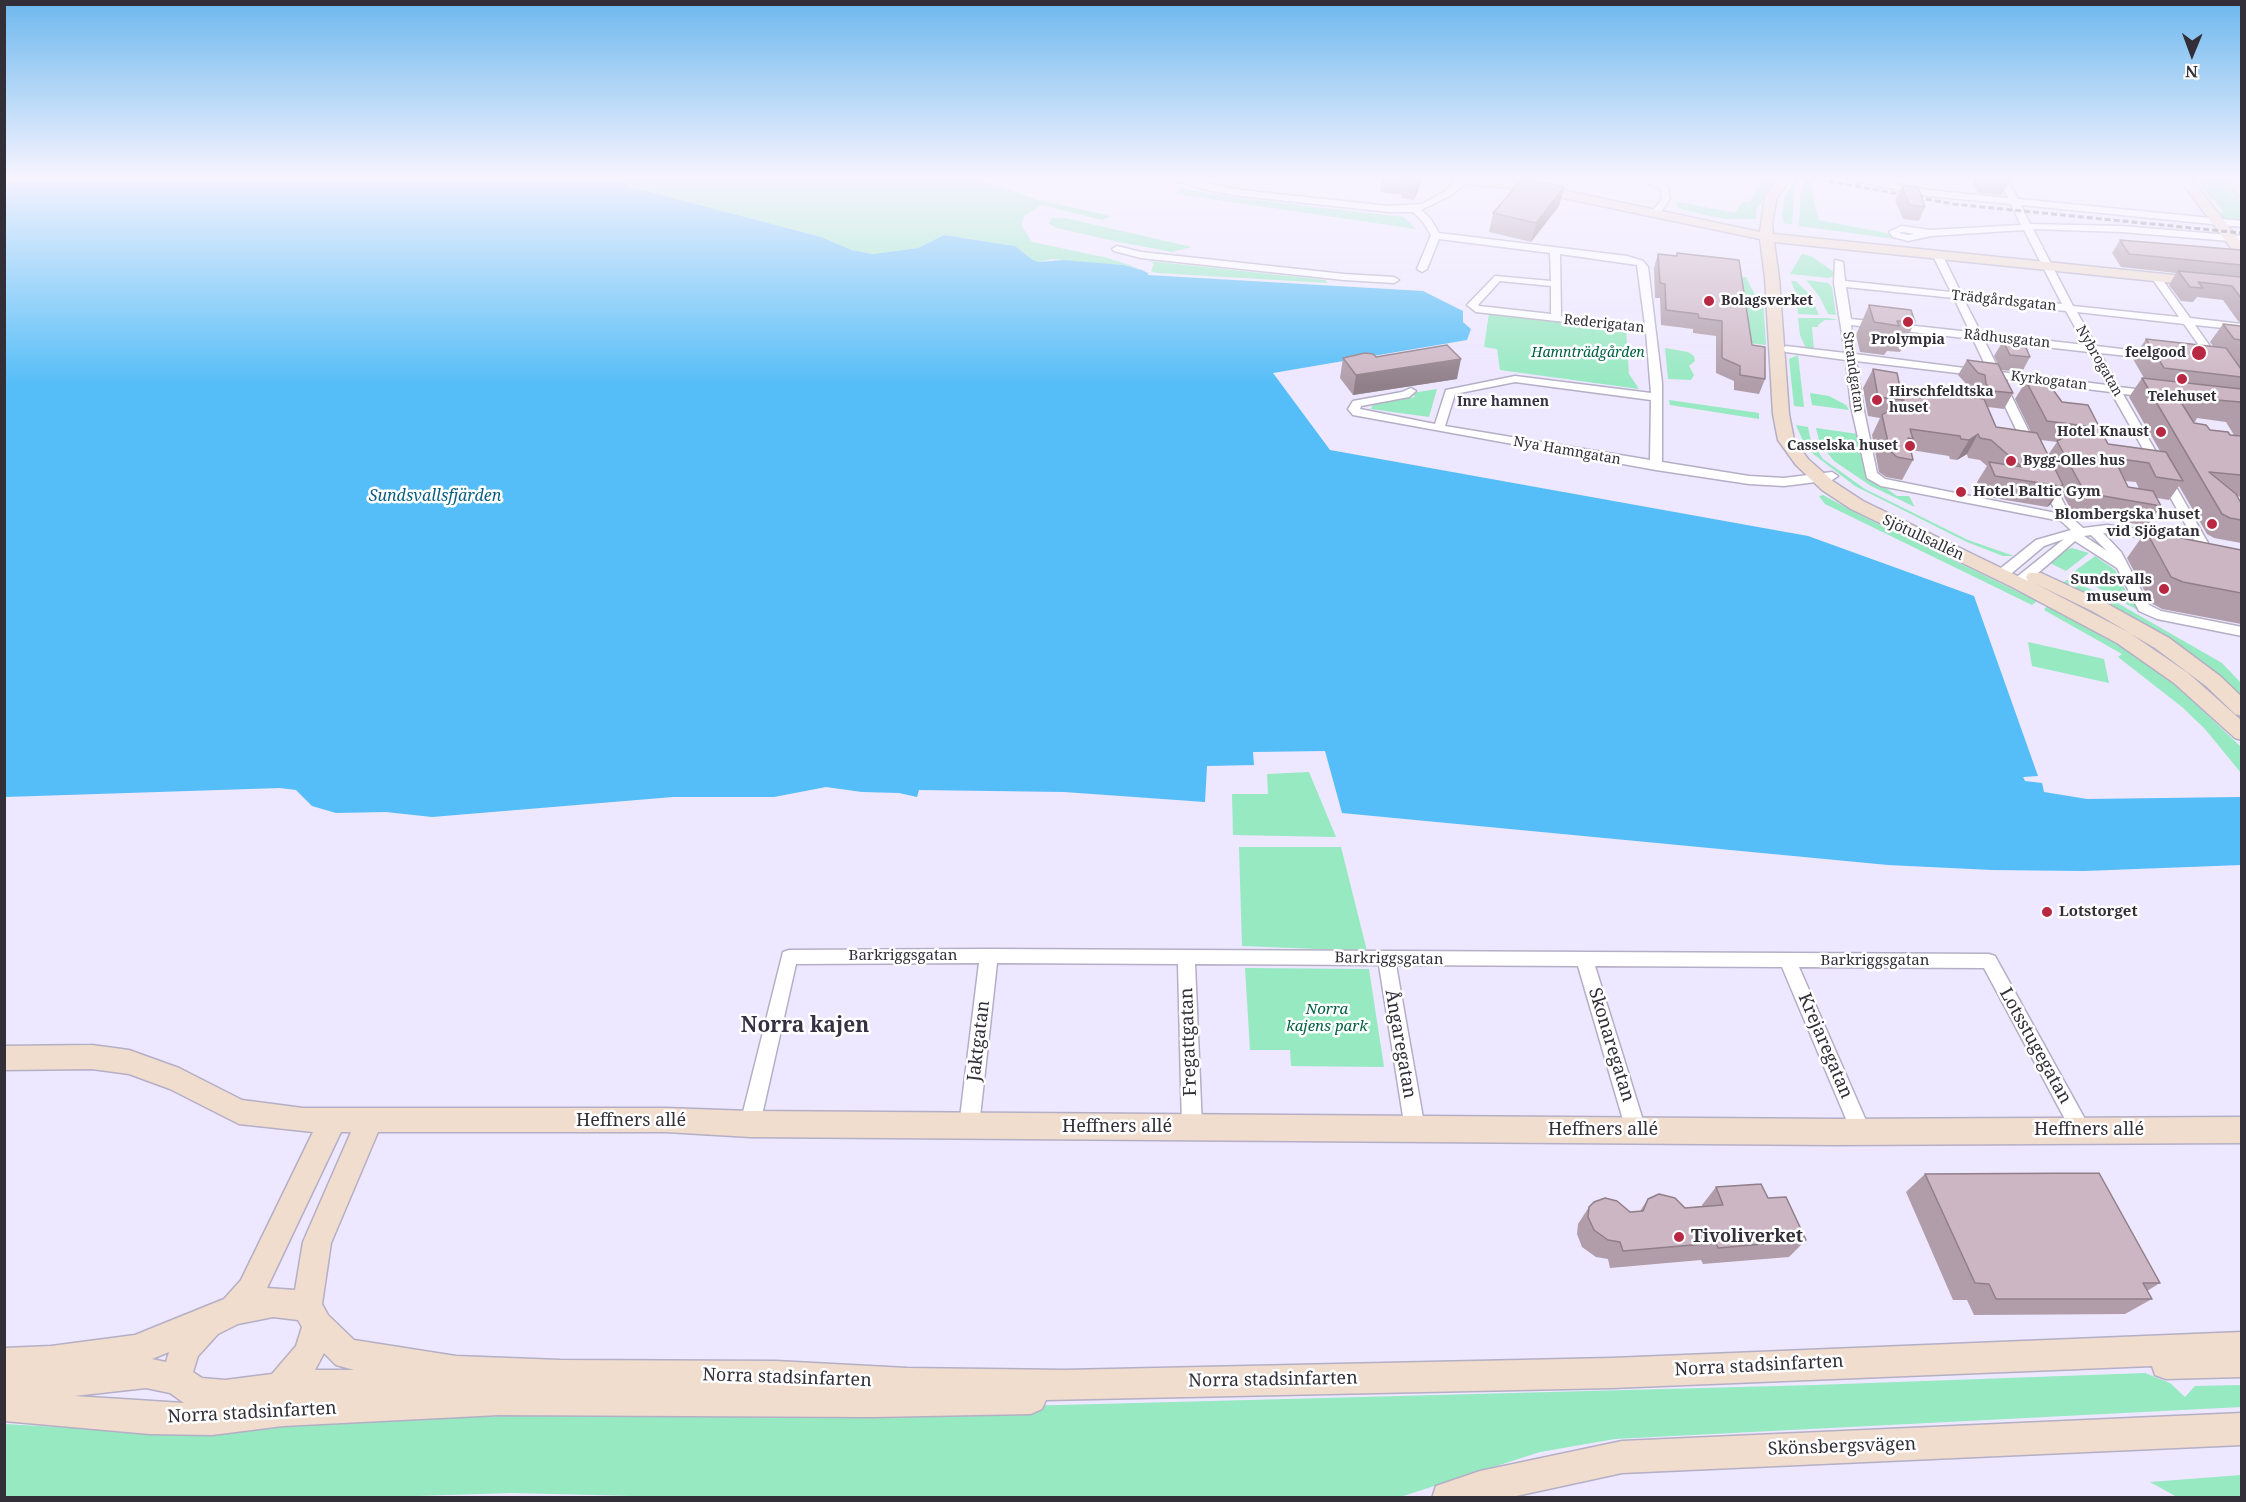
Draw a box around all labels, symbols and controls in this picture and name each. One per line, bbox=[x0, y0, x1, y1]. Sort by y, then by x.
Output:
north arrow bbox=[2162, 24, 2222, 84]
text: N bbox=[2185, 61, 2198, 83]
street label: Trädgårdsgatan bbox=[1951, 287, 2057, 315]
place label: Bolagsverket bbox=[1721, 293, 1813, 309]
marker: Bolagsverket bbox=[1702, 294, 1716, 308]
street label: Rederigatan bbox=[1563, 311, 1645, 337]
marker: Prolympia bbox=[1901, 315, 1915, 329]
street label: Nybrogatan bbox=[2072, 323, 2126, 399]
street label: Rådhusgatan bbox=[1963, 326, 2051, 352]
street label: Strandgatan bbox=[1839, 330, 1867, 414]
place label: Prolympia bbox=[1871, 332, 1945, 348]
marker: feelgood bbox=[2190, 344, 2208, 362]
park label: Hamnträdgården bbox=[1531, 345, 1645, 361]
place label: feelgood bbox=[2125, 345, 2186, 361]
street label: Kyrkogatan bbox=[2010, 368, 2088, 394]
marker: Telehuset bbox=[2175, 372, 2189, 386]
place label: Hirschfeldtska huset bbox=[1889, 384, 1994, 416]
place label: Telehuset bbox=[2148, 389, 2216, 405]
marker: Hirschfeldtska huset bbox=[1870, 393, 1884, 407]
district label: Inre hamnen bbox=[1457, 394, 1549, 410]
place label: Hotel Knaust bbox=[2057, 424, 2149, 440]
marker: Hotel Knaust bbox=[2154, 425, 2168, 439]
street label: Nya Hamngatan bbox=[1512, 433, 1622, 469]
place label: Casselska huset bbox=[1787, 438, 1898, 454]
marker: Casselska huset bbox=[1903, 439, 1917, 453]
place label: Bygg-Olles hus bbox=[2023, 453, 2125, 469]
marker: Bygg-Olles hus bbox=[2004, 454, 2018, 468]
place label: Hotel Baltic Gym bbox=[1973, 483, 2101, 501]
marker: Hotel Baltic Gym bbox=[1954, 485, 1968, 499]
water label: Sundsvallsfjärden bbox=[369, 486, 501, 506]
place label: Blombergska huset vid Sjögatan bbox=[2055, 506, 2200, 541]
street label: Sjötullsallén bbox=[1879, 511, 1967, 565]
marker: Blombergska huset vid Sjögatan bbox=[2205, 517, 2219, 531]
place label: Sundsvalls museum bbox=[2070, 571, 2152, 606]
marker: Sundsvalls museum bbox=[2157, 582, 2171, 596]
place label: Lotstorget bbox=[2059, 903, 2137, 921]
marker: Lotstorget bbox=[2040, 905, 2054, 919]
street label: Barkriggsgatan bbox=[849, 947, 957, 965]
street label: Barkriggsgatan bbox=[1334, 949, 1444, 969]
street label: Barkriggsgatan bbox=[1821, 952, 1929, 970]
street label: Lotsstugegatan bbox=[1994, 984, 2076, 1108]
street label: Skonaregatan bbox=[1583, 985, 1639, 1105]
street label: Fregattgatan bbox=[1176, 987, 1202, 1097]
street label: Ångaregatan bbox=[1380, 988, 1420, 1100]
street label: Krejaregatan bbox=[1793, 990, 1857, 1102]
street label: Jaktgatan bbox=[963, 999, 995, 1083]
park label: Norra kajens park bbox=[1286, 1001, 1368, 1036]
district label: Norra kajen bbox=[741, 1013, 869, 1039]
street label: Heffners allé bbox=[576, 1110, 686, 1132]
street label: Heffners allé bbox=[1062, 1116, 1172, 1138]
street label: Heffners allé bbox=[1548, 1119, 1658, 1141]
street label: Heffners allé bbox=[2034, 1119, 2144, 1141]
place label: Tivoliverket bbox=[1691, 1226, 1803, 1248]
marker: Tivoliverket bbox=[1672, 1230, 1686, 1244]
street label: Norra stadsinfarten bbox=[1674, 1351, 1844, 1381]
street label: Norra stadsinfarten bbox=[702, 1364, 872, 1392]
street label: Norra stadsinfarten bbox=[1188, 1368, 1358, 1392]
street label: Norra stadsinfarten bbox=[167, 1398, 337, 1428]
street label: Skönsbergsvägen bbox=[1767, 1434, 1917, 1460]

